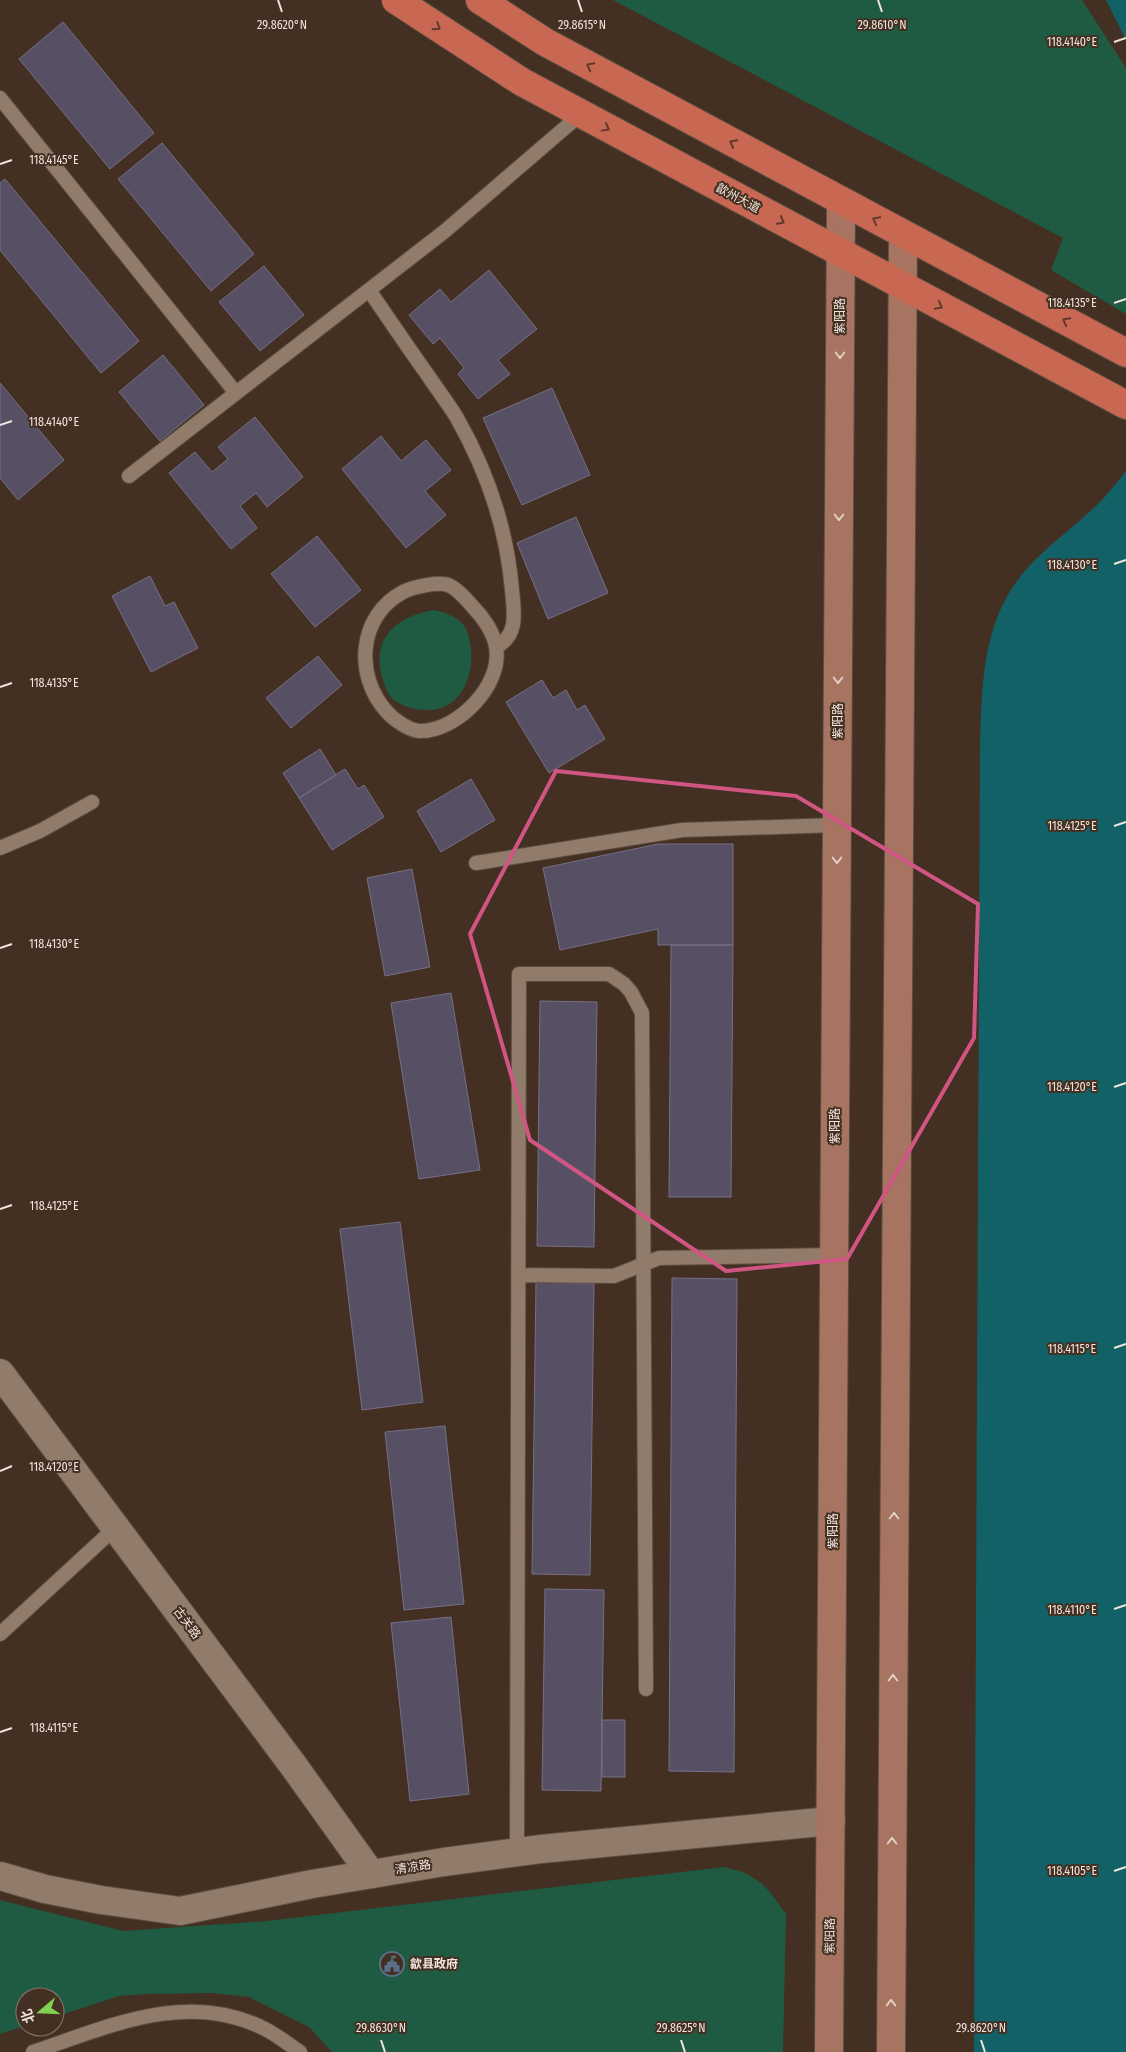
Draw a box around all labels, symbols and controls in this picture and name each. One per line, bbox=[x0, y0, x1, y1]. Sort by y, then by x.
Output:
text: 29.8620°N bbox=[257, 18, 307, 32]
text: 29.8615°N bbox=[558, 18, 606, 32]
text: 29.8610°N bbox=[858, 18, 906, 32]
one-way arrow bbox=[432, 20, 441, 30]
text: 118.4140°E bbox=[1047, 35, 1098, 49]
one-way arrow bbox=[586, 63, 595, 73]
one-way arrow bbox=[601, 121, 610, 131]
one-way arrow bbox=[729, 139, 738, 149]
text: 118.4145°E bbox=[29, 153, 79, 167]
street label: 歙州大道 bbox=[714, 181, 762, 215]
one-way arrow bbox=[775, 215, 784, 225]
one-way arrow bbox=[873, 216, 882, 226]
text: 118.4135°E bbox=[1047, 296, 1097, 310]
street label: 紫阳路 bbox=[833, 298, 847, 334]
one-way arrow bbox=[934, 300, 943, 310]
one-way arrow bbox=[1062, 317, 1071, 327]
one-way arrow bbox=[835, 351, 845, 359]
text: 118.4140°E bbox=[29, 415, 80, 429]
one-way arrow bbox=[834, 514, 844, 521]
text: 118.4130°E bbox=[1047, 558, 1097, 572]
text: 118.4135°E bbox=[29, 676, 79, 690]
one-way arrow bbox=[833, 676, 843, 684]
street label: 紫阳路 bbox=[831, 703, 845, 739]
text: 118.4125°E bbox=[1047, 819, 1097, 833]
one-way arrow bbox=[832, 856, 842, 864]
text: 118.4130°E bbox=[29, 937, 79, 951]
text: 118.4120°E bbox=[1047, 1080, 1097, 1094]
street label: 紫阳路 bbox=[828, 1108, 842, 1144]
text: 118.4125°E bbox=[29, 1199, 79, 1213]
text: 118.4115°E bbox=[1048, 1342, 1097, 1356]
text: 118.4120°E bbox=[29, 1460, 79, 1474]
one-way arrow bbox=[889, 1512, 899, 1520]
street label: 紫阳路 bbox=[826, 1513, 840, 1549]
text: 118.4110°E bbox=[1047, 1603, 1097, 1617]
street label: 古关路 bbox=[171, 1604, 203, 1642]
one-way arrow bbox=[888, 1674, 898, 1682]
text: 118.4115°E bbox=[30, 1721, 79, 1735]
one-way arrow bbox=[887, 1837, 897, 1844]
street label: 清凉路 bbox=[394, 1857, 432, 1877]
text: 118.4105°E bbox=[1047, 1864, 1097, 1878]
street label: 紫阳路 bbox=[823, 1918, 837, 1954]
public building icon: 歙县政府 bbox=[379, 1951, 405, 1977]
place label: 歙县政府 bbox=[410, 1957, 458, 1971]
north arrow bbox=[15, 1987, 65, 2037]
one-way arrow bbox=[886, 1999, 896, 2007]
text: 北 bbox=[18, 2007, 38, 2025]
text: 29.8630°N bbox=[356, 2021, 406, 2035]
text: 29.8625°N bbox=[656, 2021, 706, 2035]
text: 29.8620°N bbox=[956, 2021, 1006, 2035]

